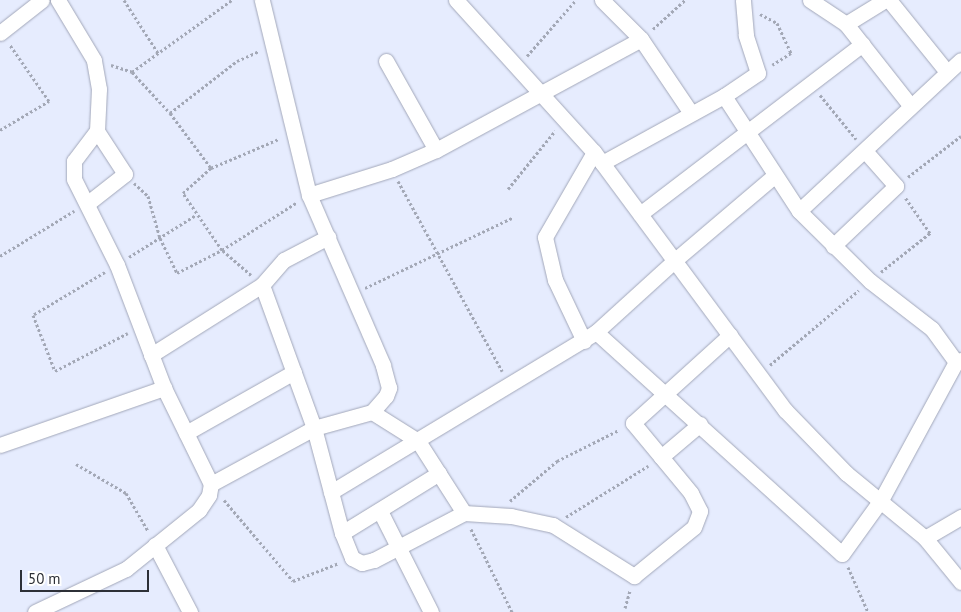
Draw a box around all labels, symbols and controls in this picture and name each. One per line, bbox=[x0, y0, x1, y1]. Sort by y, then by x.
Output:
scale bar bbox=[22, 560, 151, 592]
text: 50 m bbox=[28, 569, 61, 588]

